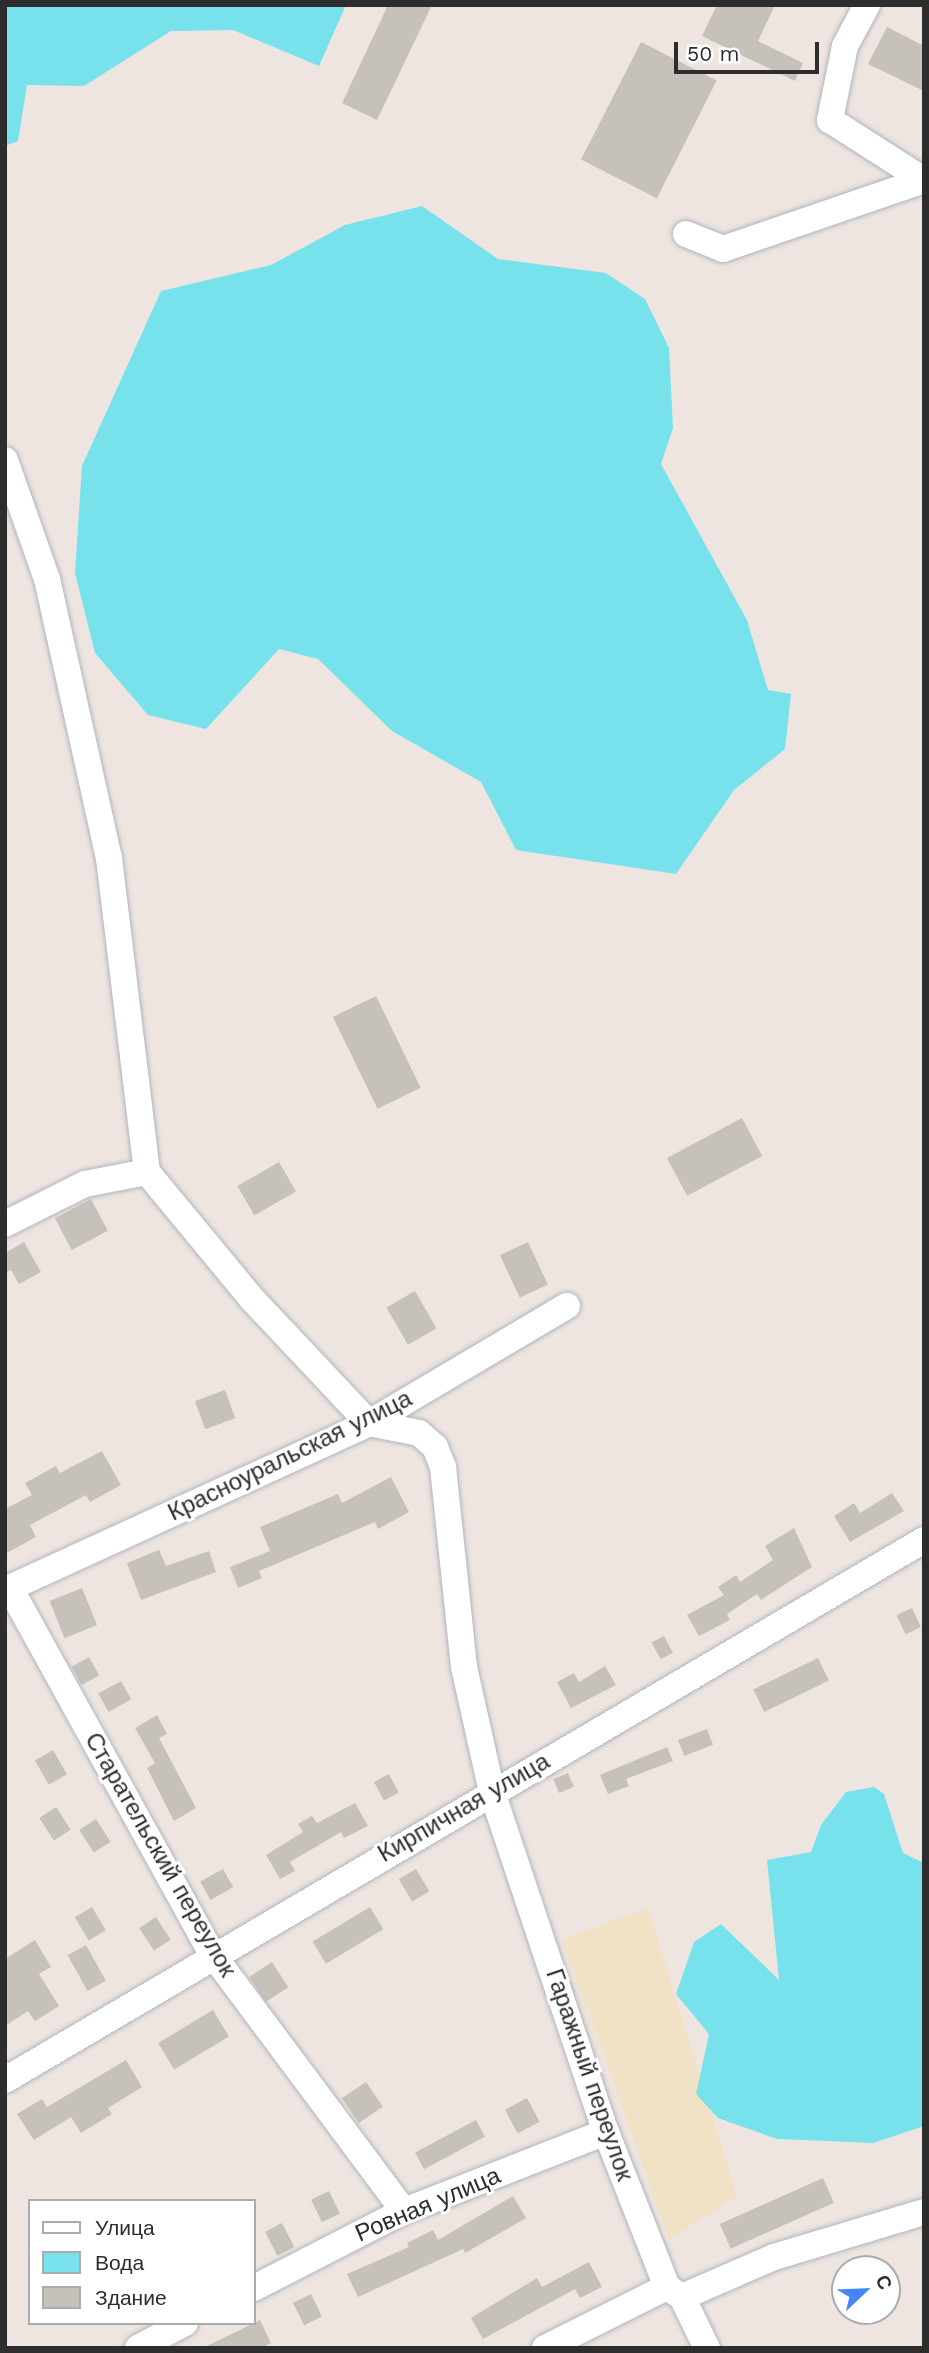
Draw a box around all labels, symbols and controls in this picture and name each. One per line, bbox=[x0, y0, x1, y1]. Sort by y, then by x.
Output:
scale bar bbox=[677, 28, 822, 72]
text: 50 m bbox=[687, 41, 739, 66]
street label: Красноуральская улица bbox=[163, 1384, 417, 1528]
street label: Старательский переулок bbox=[78, 1728, 242, 1982]
street label: Кирпичная улица bbox=[373, 1747, 555, 1869]
street label: Гаражный переулок bbox=[539, 1965, 639, 2185]
street label: Ровная улица bbox=[351, 2162, 505, 2248]
legend bbox=[28, 2199, 256, 2325]
text: Улица bbox=[95, 2215, 155, 2240]
text: Вода bbox=[95, 2250, 144, 2275]
north arrow bbox=[831, 2255, 901, 2325]
text: С bbox=[871, 2272, 897, 2293]
text: Здание bbox=[95, 2285, 167, 2310]

